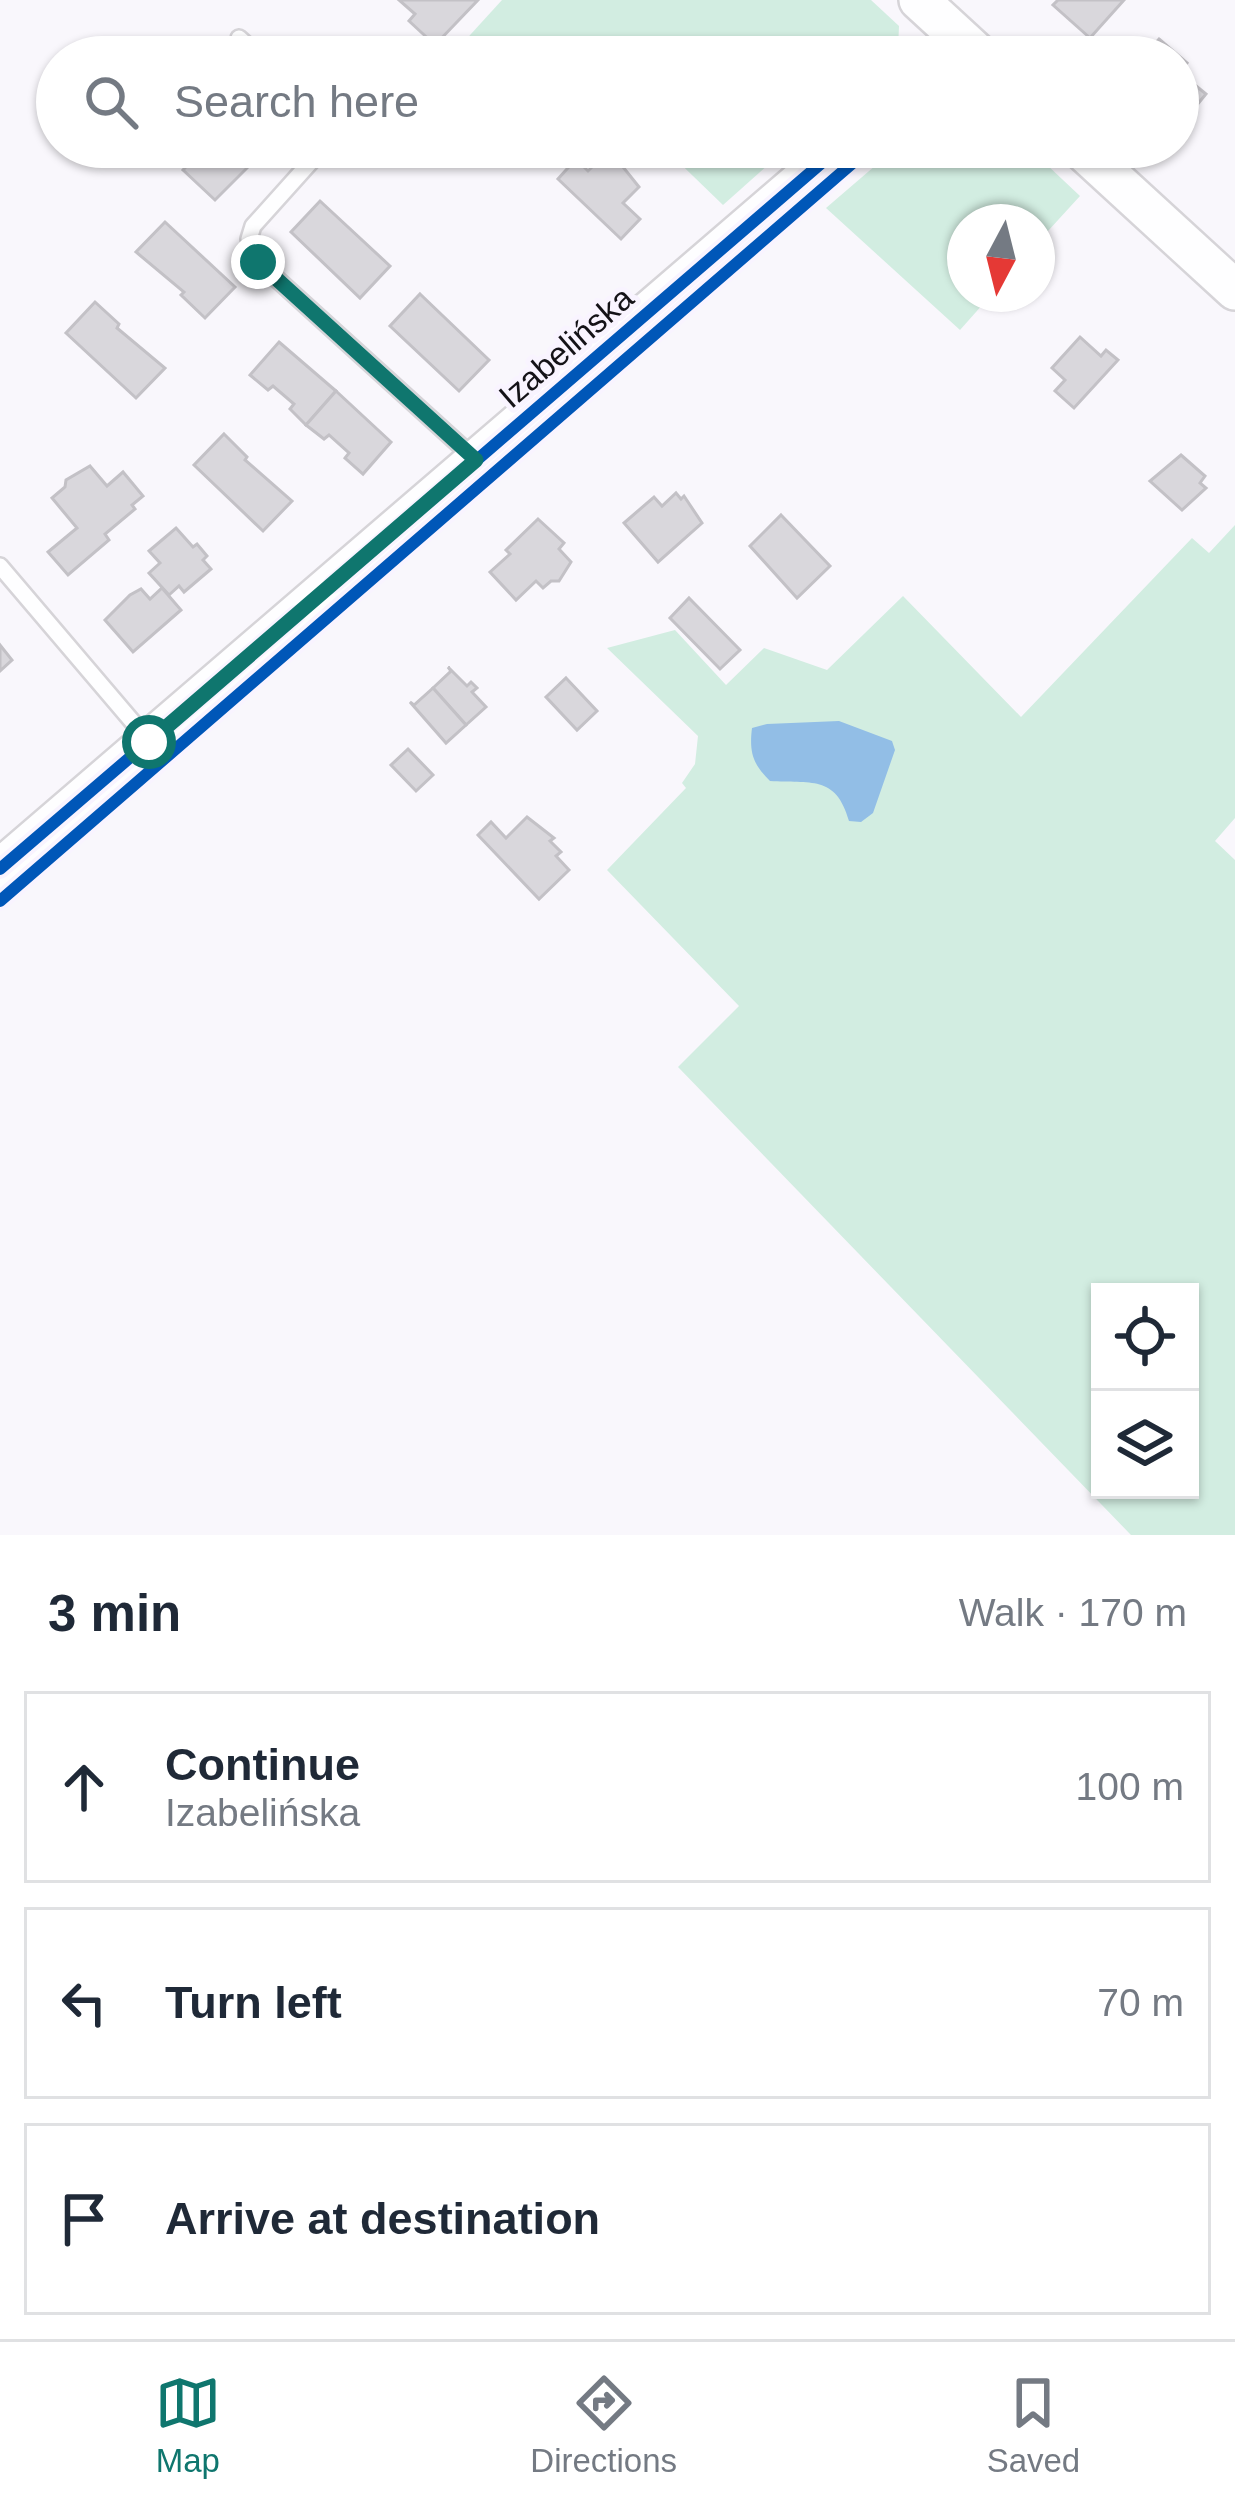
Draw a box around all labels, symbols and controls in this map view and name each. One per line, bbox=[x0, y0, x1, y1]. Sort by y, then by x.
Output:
search box bbox=[36, 36, 1199, 168]
icon: search bbox=[78, 69, 144, 135]
text: Search here bbox=[174, 76, 419, 127]
north arrow bbox=[947, 204, 1055, 312]
route end bbox=[231, 235, 285, 289]
street label: Izabelińska bbox=[492, 278, 641, 415]
route start bbox=[122, 715, 176, 769]
map controls bbox=[1091, 1283, 1199, 1499]
button: locate bbox=[1091, 1283, 1199, 1391]
button: layers bbox=[1091, 1391, 1199, 1499]
text: 3 min bbox=[48, 1585, 181, 1642]
text: Walk · 170 m bbox=[959, 1591, 1187, 1634]
text: Continue bbox=[165, 1739, 360, 1790]
icon: ahead bbox=[51, 1754, 117, 1820]
text: 100 m bbox=[1076, 1765, 1184, 1808]
text: Izabelińska bbox=[165, 1791, 360, 1834]
icon: left bbox=[51, 1970, 117, 2036]
text: Turn left bbox=[165, 1977, 342, 2028]
text: 70 m bbox=[1097, 1981, 1184, 2024]
icon: arrive bbox=[51, 2186, 117, 2252]
text: Arrive at destination bbox=[165, 2193, 600, 2244]
tab: Map bbox=[155, 2370, 221, 2480]
tab: Directions bbox=[530, 2370, 677, 2480]
tab: Saved bbox=[987, 2370, 1080, 2480]

